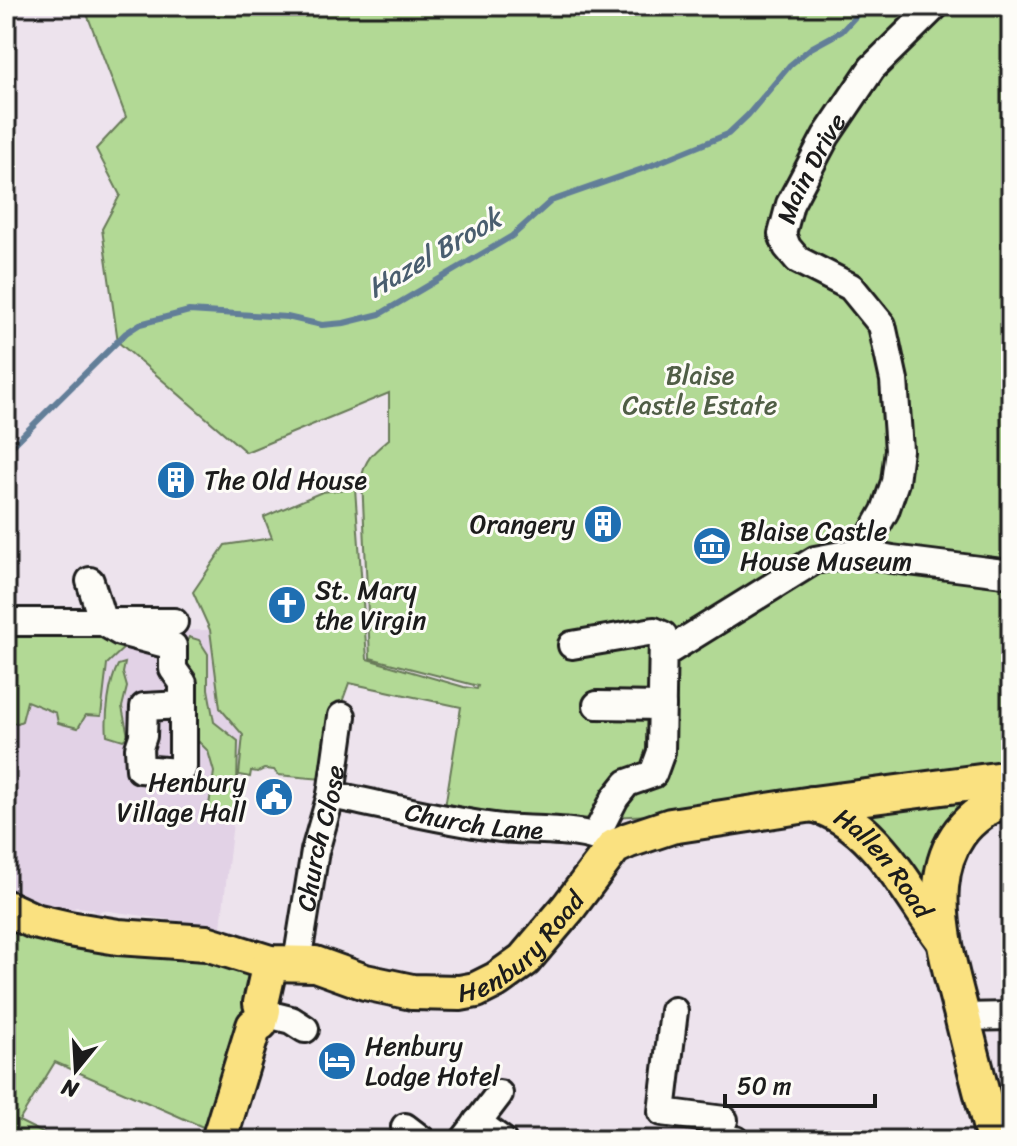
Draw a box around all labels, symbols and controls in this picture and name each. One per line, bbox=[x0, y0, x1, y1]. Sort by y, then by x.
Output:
street label: Main Drive bbox=[763, 103, 859, 229]
water label: Hazel Brook bbox=[357, 193, 514, 312]
park label: Blaise Castle Estate bbox=[623, 352, 777, 428]
place label: The Old House bbox=[204, 457, 367, 503]
building icon: The Old House bbox=[155, 459, 197, 501]
place label: Orangery bbox=[470, 501, 575, 547]
building icon: Orangery bbox=[582, 503, 624, 545]
place label: Blaise Castle House Museum bbox=[740, 508, 912, 584]
museum icon: Blaise Castle House Museum bbox=[691, 525, 733, 567]
place label: St. Mary the Virgin bbox=[315, 567, 426, 643]
church icon: St. Mary the Virgin bbox=[266, 584, 308, 626]
place label: Henbury Village Hall bbox=[117, 759, 247, 835]
street label: Church Close bbox=[283, 762, 358, 915]
public building icon: Henbury Village Hall bbox=[253, 776, 295, 818]
street label: Church Lane bbox=[401, 788, 545, 853]
street label: Hallen Road bbox=[824, 795, 947, 930]
street label: Henbury Road bbox=[454, 879, 598, 1016]
place label: Henbury Lodge Hotel bbox=[365, 1023, 500, 1099]
north arrow bbox=[36, 1030, 116, 1110]
hotel icon: Henbury Lodge Hotel bbox=[316, 1040, 358, 1082]
scale bar bbox=[725, 1058, 875, 1108]
text: 50 m bbox=[737, 1065, 792, 1107]
text: N bbox=[56, 1067, 84, 1110]

